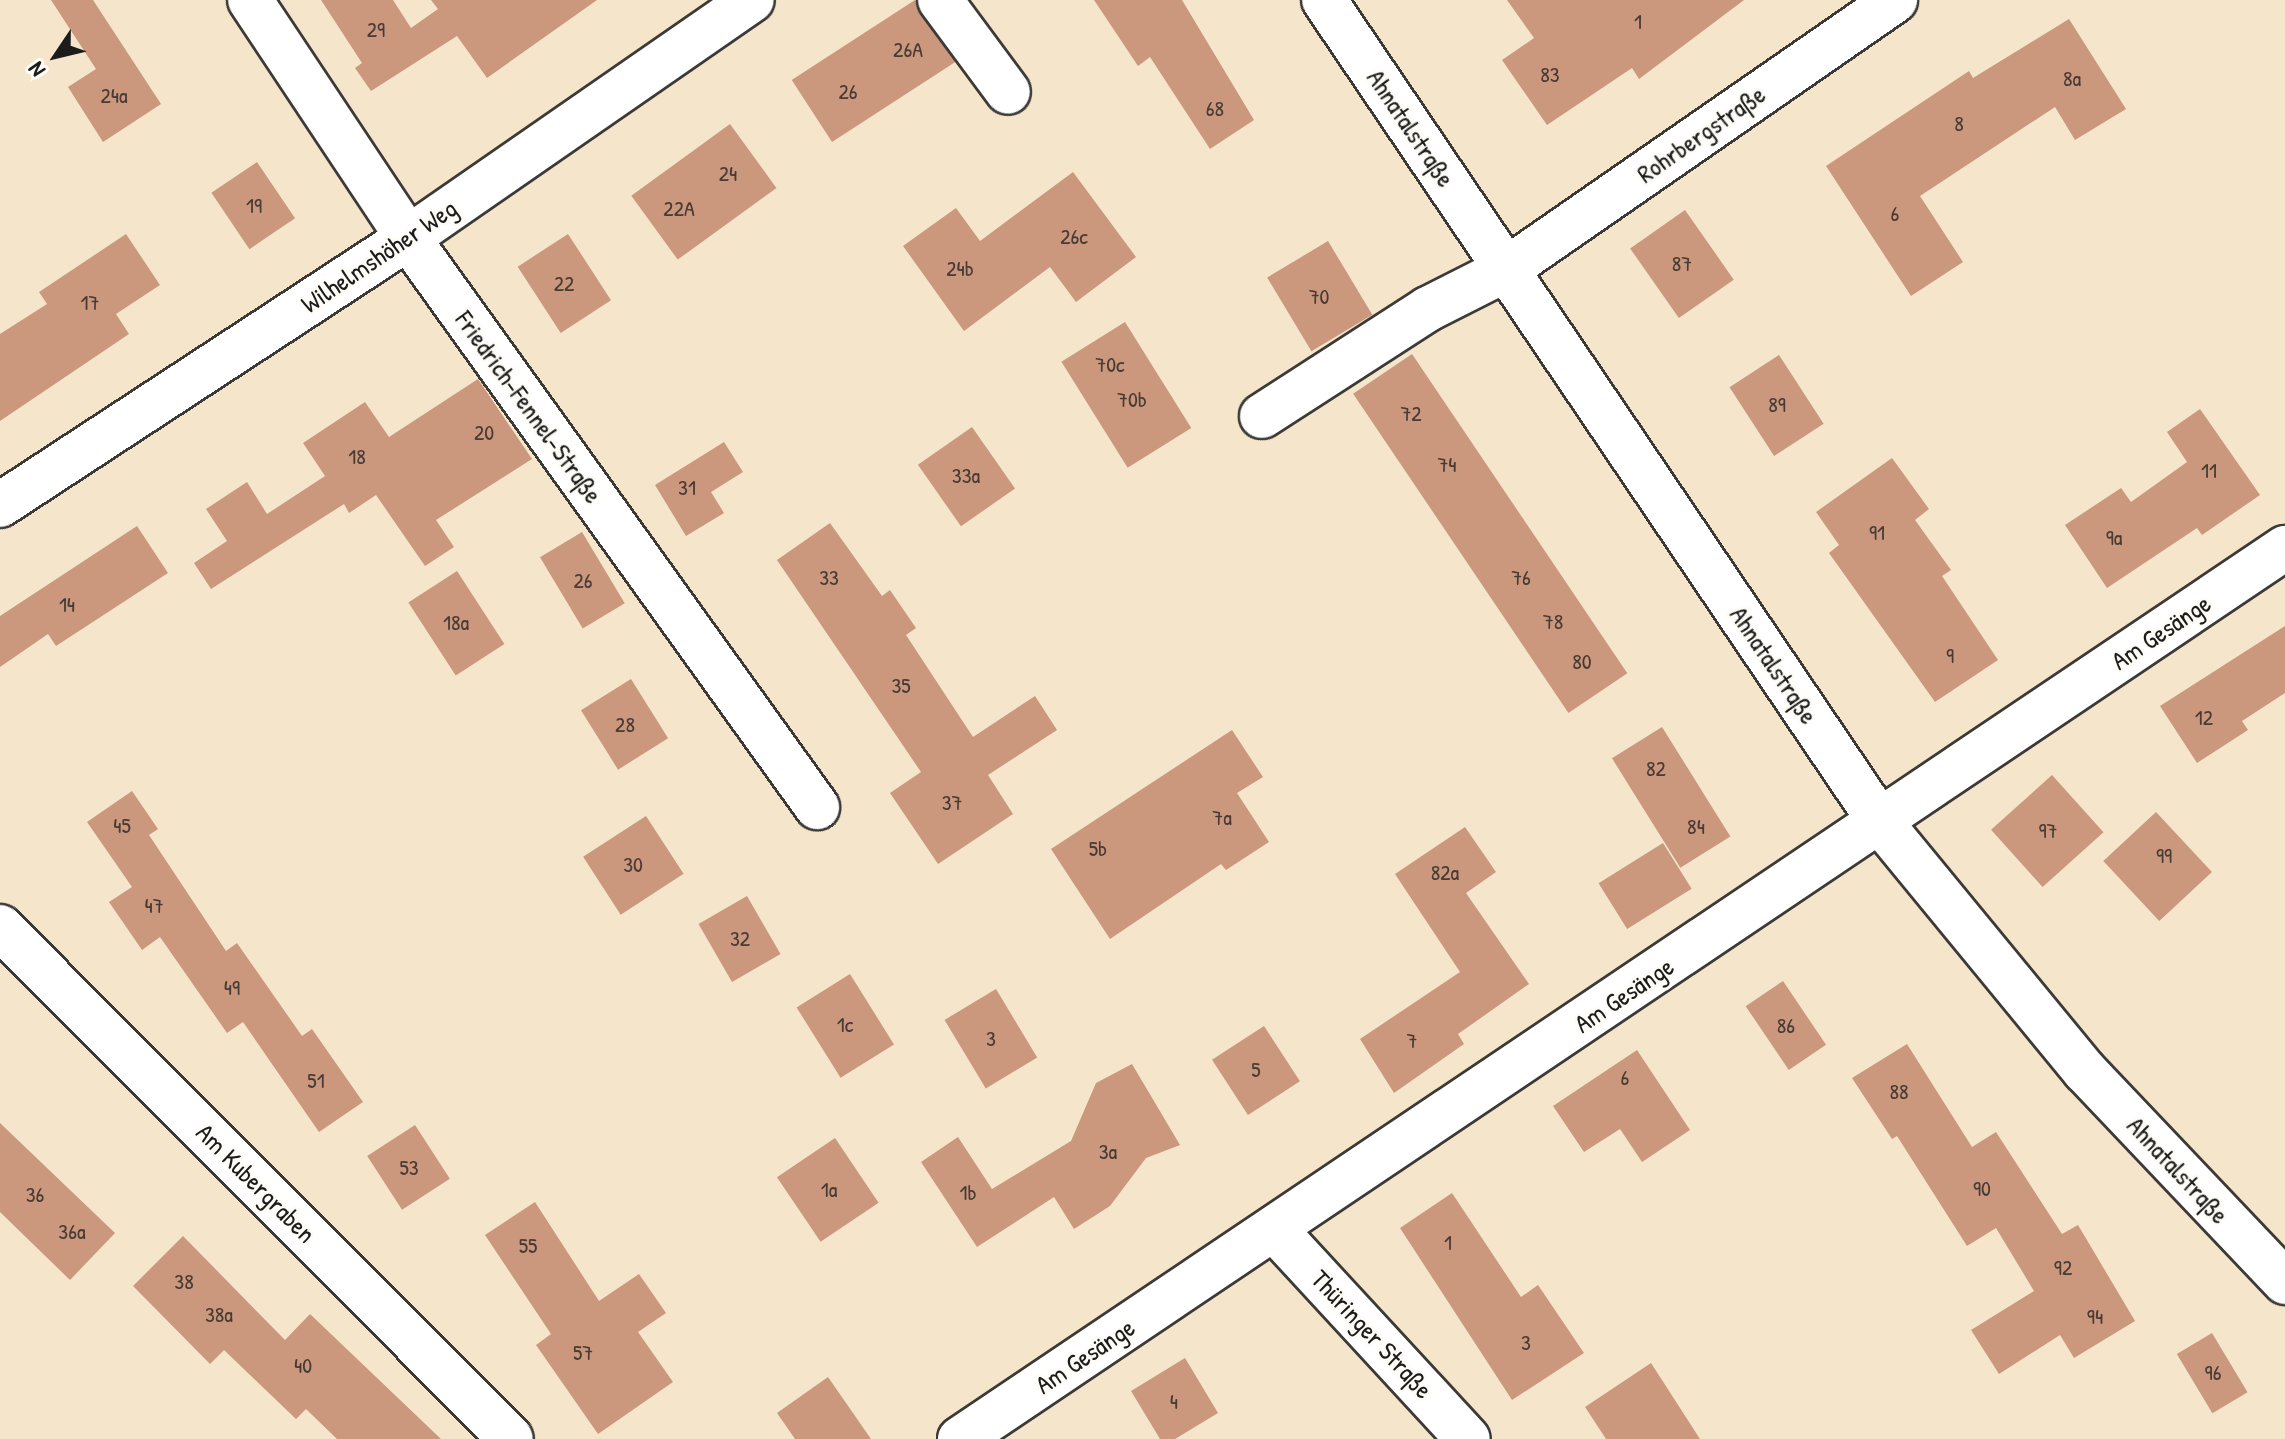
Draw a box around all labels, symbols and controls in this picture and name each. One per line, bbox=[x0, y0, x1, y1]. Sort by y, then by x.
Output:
house number: 1 bbox=[1634, 9, 1642, 35]
north arrow bbox=[16, 16, 96, 96]
house number: 29 bbox=[367, 17, 385, 43]
house number: 26A bbox=[893, 37, 923, 63]
text: N bbox=[21, 56, 52, 83]
house number: 83 bbox=[1540, 62, 1560, 88]
street label: Ahnatalstraße bbox=[1360, 63, 1462, 193]
house number: 8a bbox=[2063, 66, 2081, 92]
street label: Rohrbergstraße bbox=[1631, 78, 1771, 190]
house number: 26 bbox=[838, 79, 858, 105]
house number: 24a bbox=[100, 83, 128, 109]
house number: 68 bbox=[1206, 96, 1224, 122]
house number: 8 bbox=[1954, 111, 1964, 137]
house number: 24 bbox=[719, 161, 737, 187]
street label: Wilhelmshöher Weg bbox=[295, 192, 463, 320]
house number: 19 bbox=[246, 193, 262, 219]
house number: 22A bbox=[663, 196, 695, 222]
house number: 6 bbox=[1891, 201, 1899, 227]
house number: 26c bbox=[1060, 224, 1088, 250]
house number: 87 bbox=[1672, 251, 1692, 277]
house number: 24b bbox=[946, 256, 974, 282]
house number: 22 bbox=[554, 271, 574, 297]
house number: 70 bbox=[1309, 284, 1329, 310]
house number: 17 bbox=[81, 290, 99, 316]
street label: Friedrich-Fennel-Straße bbox=[449, 305, 609, 509]
house number: 70c bbox=[1095, 352, 1125, 378]
house number: 70b bbox=[1117, 387, 1147, 413]
house number: 89 bbox=[1768, 392, 1786, 418]
house number: 72 bbox=[1400, 401, 1422, 427]
house number: 20 bbox=[474, 420, 494, 446]
house number: 18 bbox=[348, 444, 366, 470]
house number: 74 bbox=[1437, 452, 1457, 478]
house number: 11 bbox=[2201, 458, 2217, 484]
house number: 33a bbox=[952, 463, 980, 489]
house number: 31 bbox=[678, 475, 696, 501]
house number: 91 bbox=[1869, 520, 1885, 546]
house number: 9a bbox=[2106, 525, 2122, 551]
house number: 33 bbox=[819, 565, 839, 591]
house number: 76 bbox=[1511, 565, 1531, 591]
house number: 26 bbox=[573, 568, 593, 594]
street label: Am Gesänge bbox=[2105, 587, 2217, 677]
house number: 14 bbox=[59, 592, 75, 618]
street label: Ahnatalstraße bbox=[1723, 600, 1825, 730]
house number: 78 bbox=[1543, 609, 1563, 635]
house number: 18a bbox=[443, 610, 469, 636]
house number: 9 bbox=[1946, 643, 1954, 669]
house number: 80 bbox=[1572, 649, 1592, 675]
house number: 35 bbox=[891, 673, 911, 699]
house number: 12 bbox=[2195, 705, 2213, 731]
house number: 28 bbox=[615, 712, 635, 738]
house number: 82 bbox=[1646, 756, 1666, 782]
house number: 37 bbox=[942, 790, 962, 816]
house number: 7a bbox=[1212, 805, 1232, 831]
house number: 45 bbox=[113, 813, 131, 839]
house number: 84 bbox=[1687, 814, 1705, 840]
house number: 97 bbox=[2039, 818, 2057, 844]
house number: 5b bbox=[1089, 836, 1107, 862]
house number: 99 bbox=[2156, 843, 2172, 869]
house number: 30 bbox=[623, 852, 643, 878]
house number: 82a bbox=[1431, 860, 1459, 886]
house number: 47 bbox=[144, 893, 164, 919]
house number: 32 bbox=[730, 926, 750, 952]
street label: Am Gesänge bbox=[1568, 950, 1680, 1040]
house number: 49 bbox=[224, 975, 240, 1001]
house number: 1c bbox=[837, 1012, 853, 1038]
house number: 86 bbox=[1777, 1013, 1795, 1039]
house number: 3 bbox=[986, 1026, 996, 1052]
house number: 7 bbox=[1407, 1028, 1417, 1054]
house number: 5 bbox=[1251, 1057, 1261, 1083]
house number: 6 bbox=[1621, 1065, 1629, 1091]
house number: 51 bbox=[307, 1068, 325, 1094]
house number: 88 bbox=[1889, 1079, 1909, 1105]
street label: Ahnatalstraße bbox=[2121, 1110, 2235, 1230]
street label: Am Kubergraben bbox=[190, 1117, 322, 1249]
house number: 3a bbox=[1099, 1139, 1117, 1165]
house number: 53 bbox=[399, 1155, 419, 1181]
house number: 90 bbox=[1973, 1176, 1991, 1202]
house number: 1a bbox=[821, 1177, 837, 1203]
house number: 1b bbox=[959, 1180, 977, 1206]
house number: 36 bbox=[26, 1182, 44, 1208]
house number: 36a bbox=[58, 1219, 86, 1245]
house number: 1 bbox=[1444, 1230, 1452, 1256]
house number: 55 bbox=[519, 1233, 537, 1259]
house number: 92 bbox=[2054, 1255, 2072, 1281]
street label: Thüringer Straße bbox=[1305, 1263, 1439, 1405]
house number: 38 bbox=[174, 1269, 194, 1295]
house number: 38a bbox=[205, 1302, 233, 1328]
house number: 94 bbox=[2087, 1304, 2103, 1330]
street label: Am Gesänge bbox=[1029, 1311, 1141, 1401]
house number: 3 bbox=[1521, 1330, 1531, 1356]
house number: 57 bbox=[573, 1340, 593, 1366]
house number: 40 bbox=[294, 1353, 312, 1379]
house number: 96 bbox=[2205, 1360, 2221, 1386]
house number: 4 bbox=[1170, 1389, 1178, 1415]

